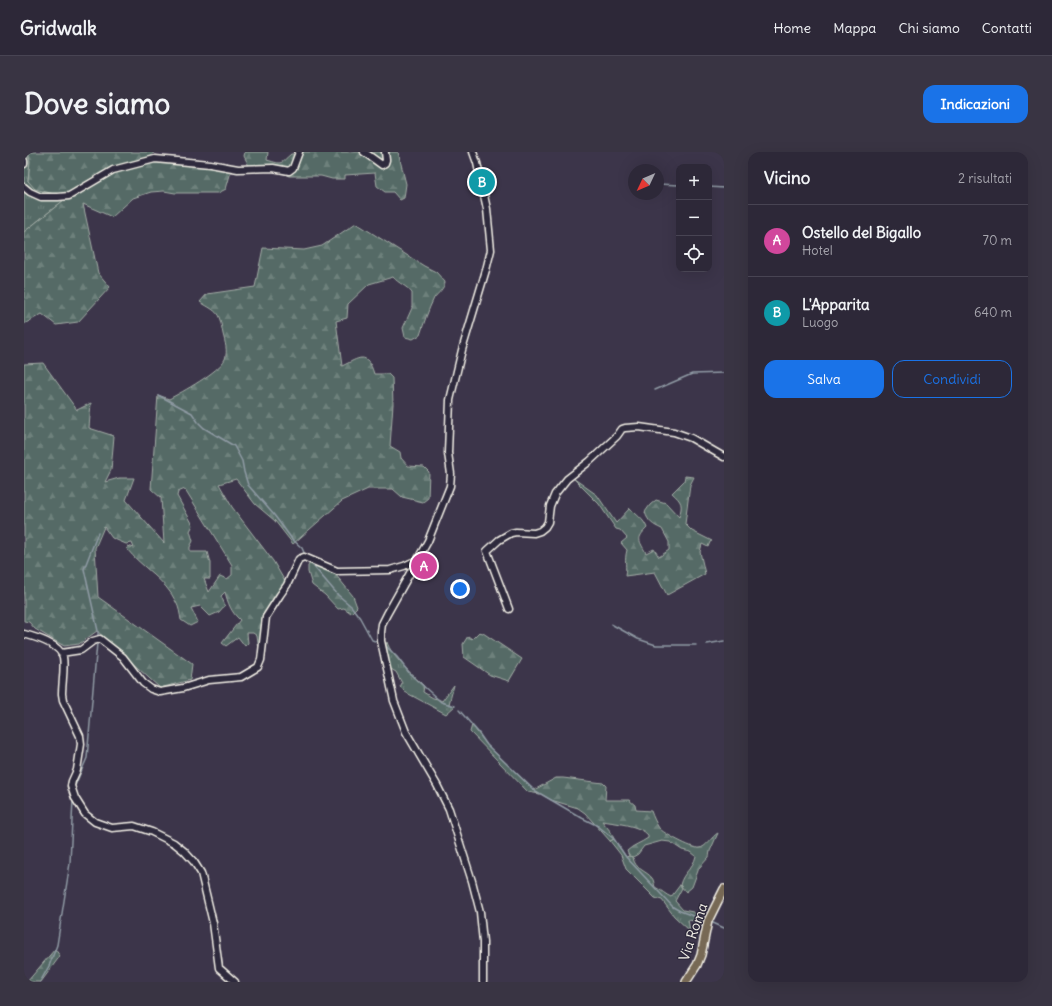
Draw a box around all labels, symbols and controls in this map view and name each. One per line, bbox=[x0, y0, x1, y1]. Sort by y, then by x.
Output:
text: Gridwalk bbox=[20, 16, 97, 40]
text: Home bbox=[773, 19, 811, 37]
text: Mappa bbox=[833, 19, 876, 37]
text: Chi siamo bbox=[898, 19, 960, 37]
text: Contatti bbox=[982, 19, 1032, 37]
button: Indicazioni bbox=[923, 85, 1028, 123]
text: Dove siamo bbox=[24, 86, 170, 122]
north arrow bbox=[628, 164, 664, 200]
map controls bbox=[676, 164, 712, 272]
button: + bbox=[676, 164, 712, 200]
pin: B bbox=[469, 167, 495, 197]
text: Vicino bbox=[764, 167, 810, 189]
text: 2 risultati bbox=[958, 170, 1012, 187]
button: − bbox=[676, 200, 712, 236]
text: Ostello del Bigallo bbox=[802, 223, 921, 242]
text: A bbox=[773, 232, 781, 249]
text: 70 m bbox=[983, 232, 1012, 249]
button: locate bbox=[676, 236, 712, 272]
text: Hotel bbox=[802, 242, 833, 259]
text: L'Apparita bbox=[802, 295, 870, 314]
text: B bbox=[773, 304, 781, 321]
text: 640 m bbox=[974, 304, 1012, 321]
text: Luogo bbox=[802, 314, 838, 331]
button: Salva bbox=[764, 360, 884, 398]
button: Condividi bbox=[892, 360, 1012, 398]
pin: A bbox=[411, 551, 437, 581]
your location bbox=[450, 579, 470, 599]
street label: Via Roma bbox=[675, 901, 711, 963]

